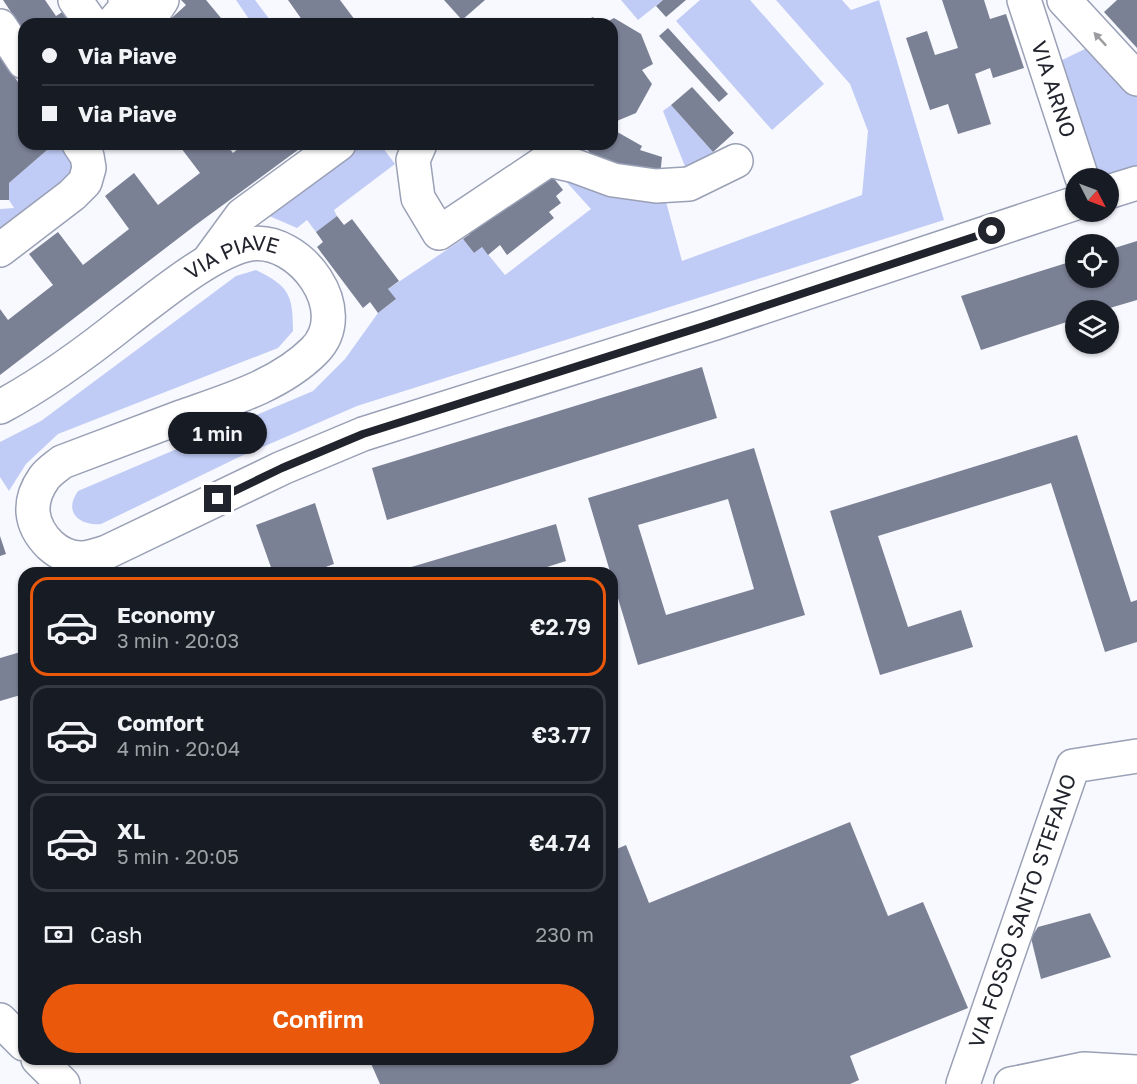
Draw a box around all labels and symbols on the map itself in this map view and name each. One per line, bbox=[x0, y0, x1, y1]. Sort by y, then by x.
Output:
one-way arrow bbox=[1094, 33, 1108, 47]
street label: VIA ARNO bbox=[1026, 38, 1082, 141]
north arrow bbox=[1065, 168, 1119, 222]
route start bbox=[978, 217, 1005, 244]
street label: VIA PIAVE bbox=[179, 229, 282, 285]
callout: 1 min bbox=[168, 412, 268, 454]
route end bbox=[204, 485, 231, 512]
street label: VIA FOSSO SANTO STEFANO bbox=[962, 770, 1081, 1051]

